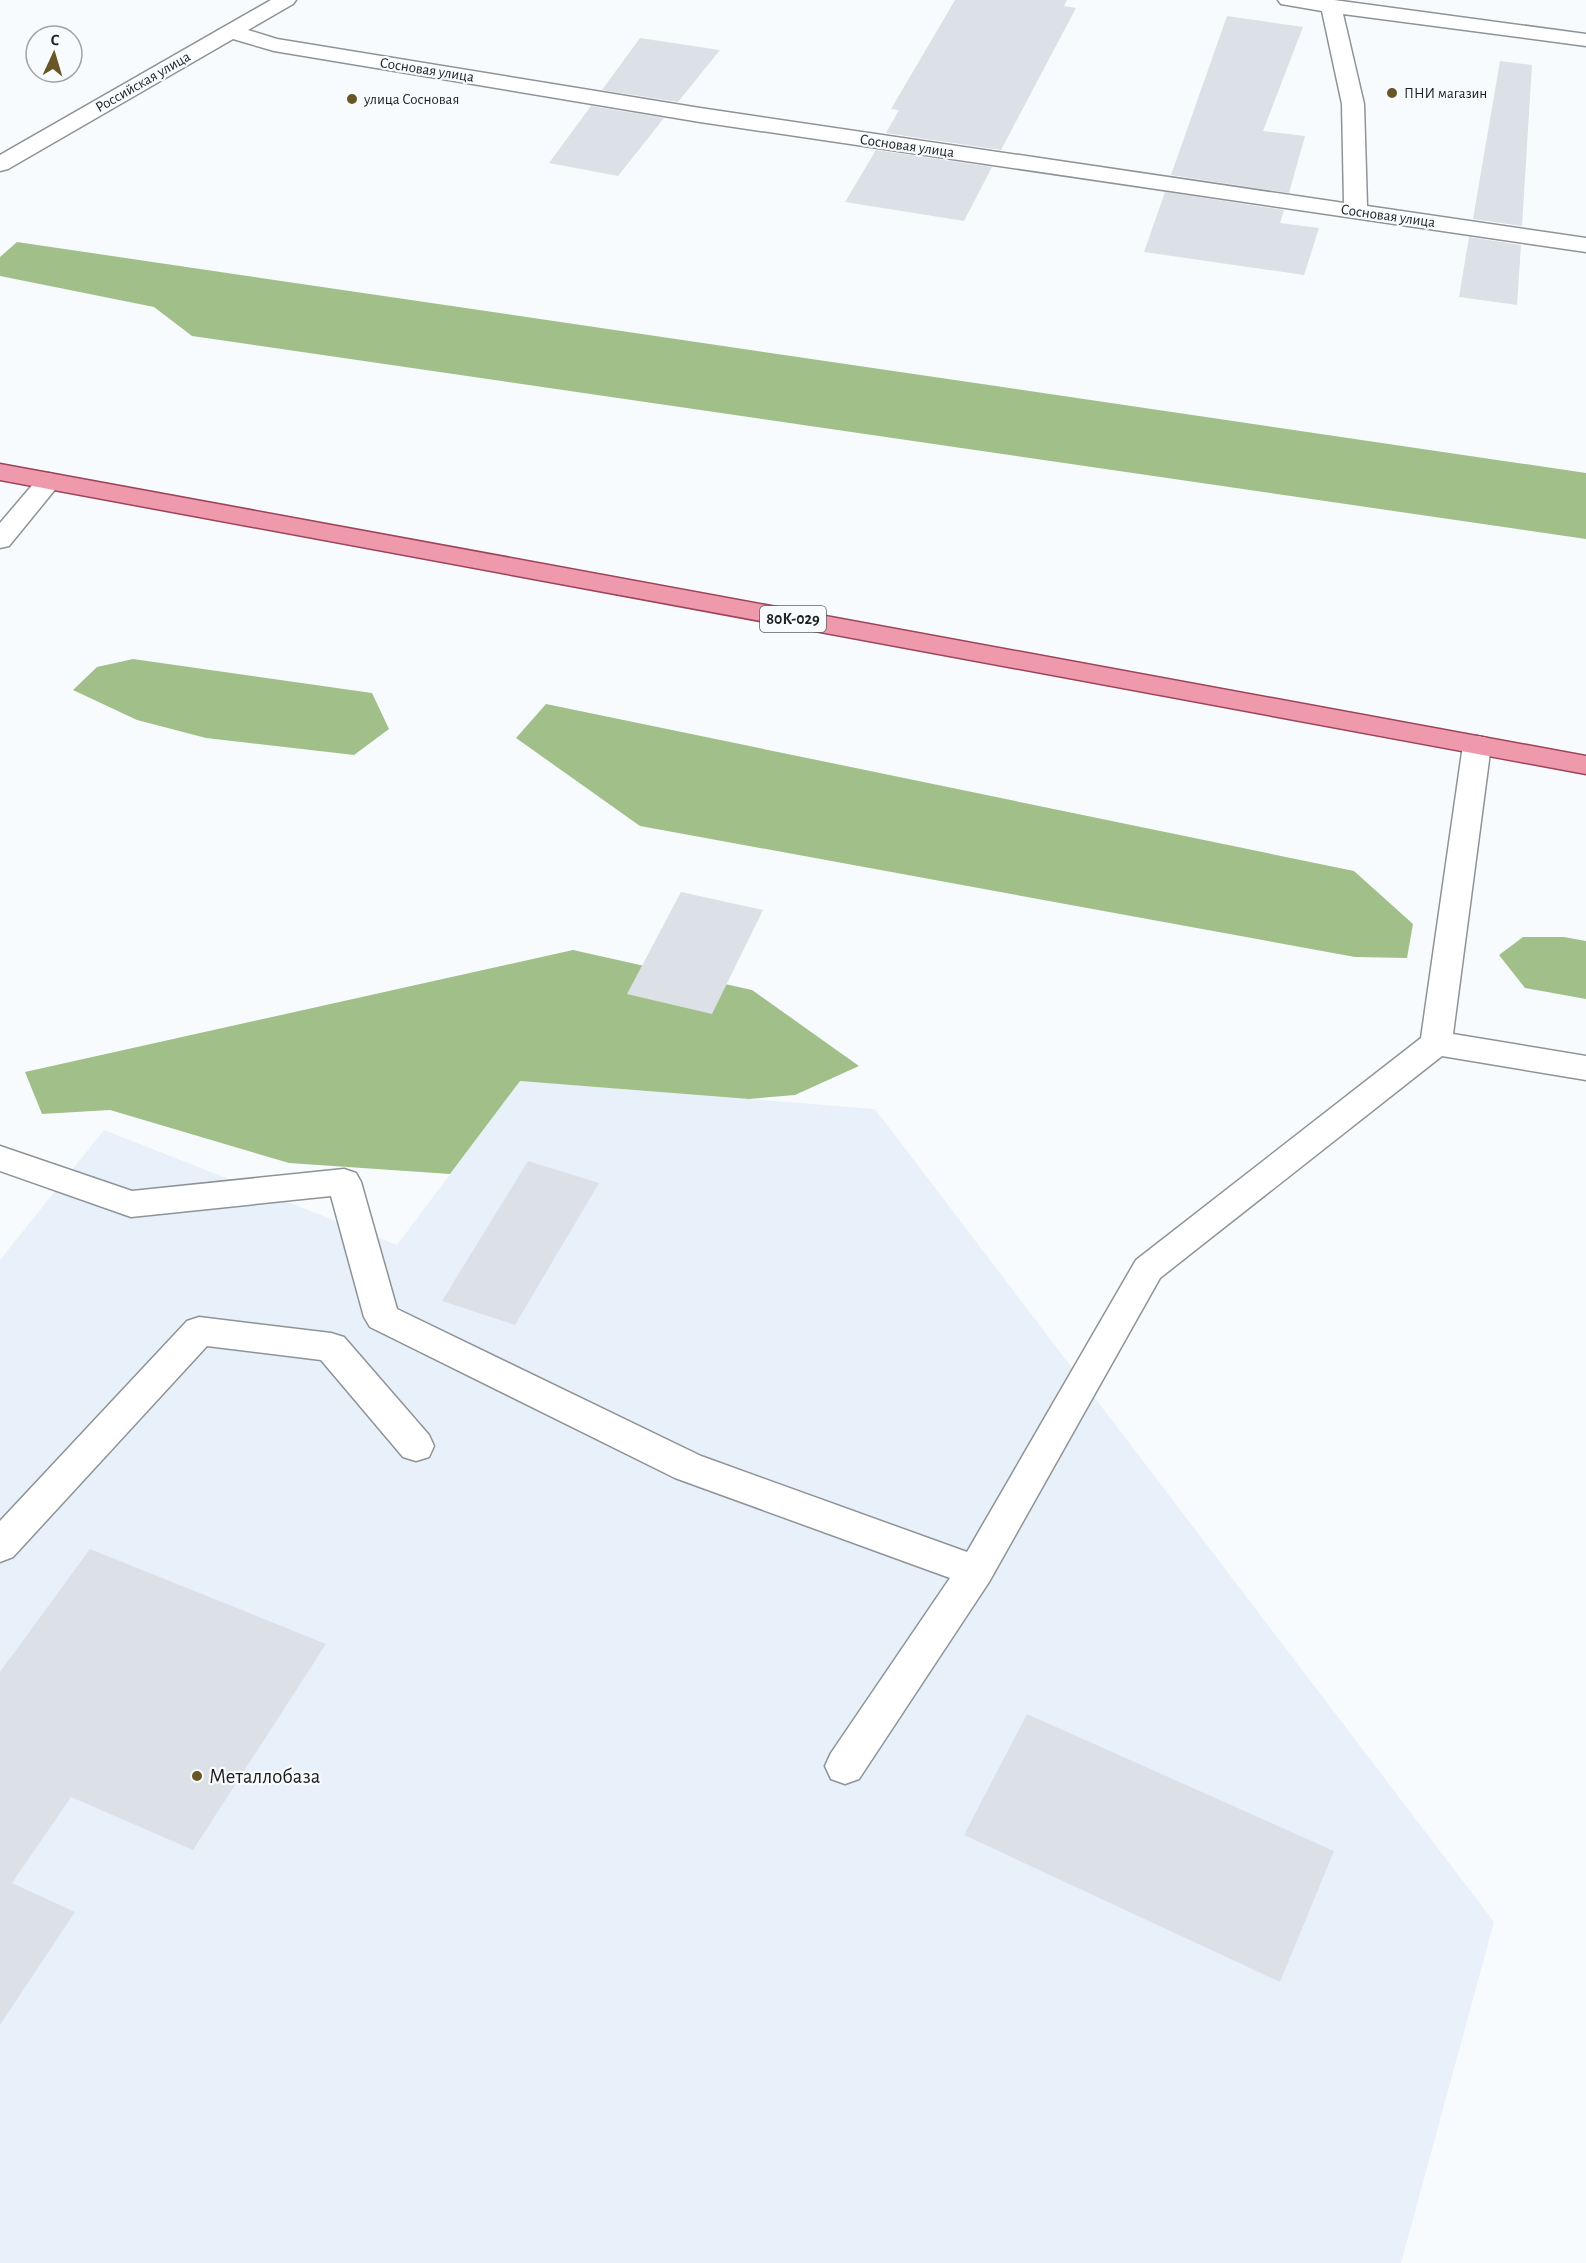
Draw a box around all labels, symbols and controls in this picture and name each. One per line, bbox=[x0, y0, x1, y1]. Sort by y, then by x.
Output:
north arrow bbox=[24, 24, 84, 84]
text: С bbox=[50, 32, 60, 48]
street label: Российская улица bbox=[93, 49, 193, 115]
street label: Сосновая улица bbox=[379, 55, 475, 85]
marker: ПНИ магазин bbox=[1385, 86, 1399, 100]
place label: ПНИ магазин bbox=[1404, 86, 1487, 101]
marker: улица Сосновая bbox=[345, 92, 359, 106]
place label: улица Сосновая bbox=[363, 92, 459, 107]
street label: Сосновая улица bbox=[859, 132, 955, 160]
street label: Сосновая улица bbox=[1340, 202, 1436, 230]
road number: 80К-029 bbox=[760, 606, 826, 632]
place label: Металлобаза bbox=[209, 1766, 321, 1787]
marker: Металлобаза bbox=[190, 1769, 204, 1783]

